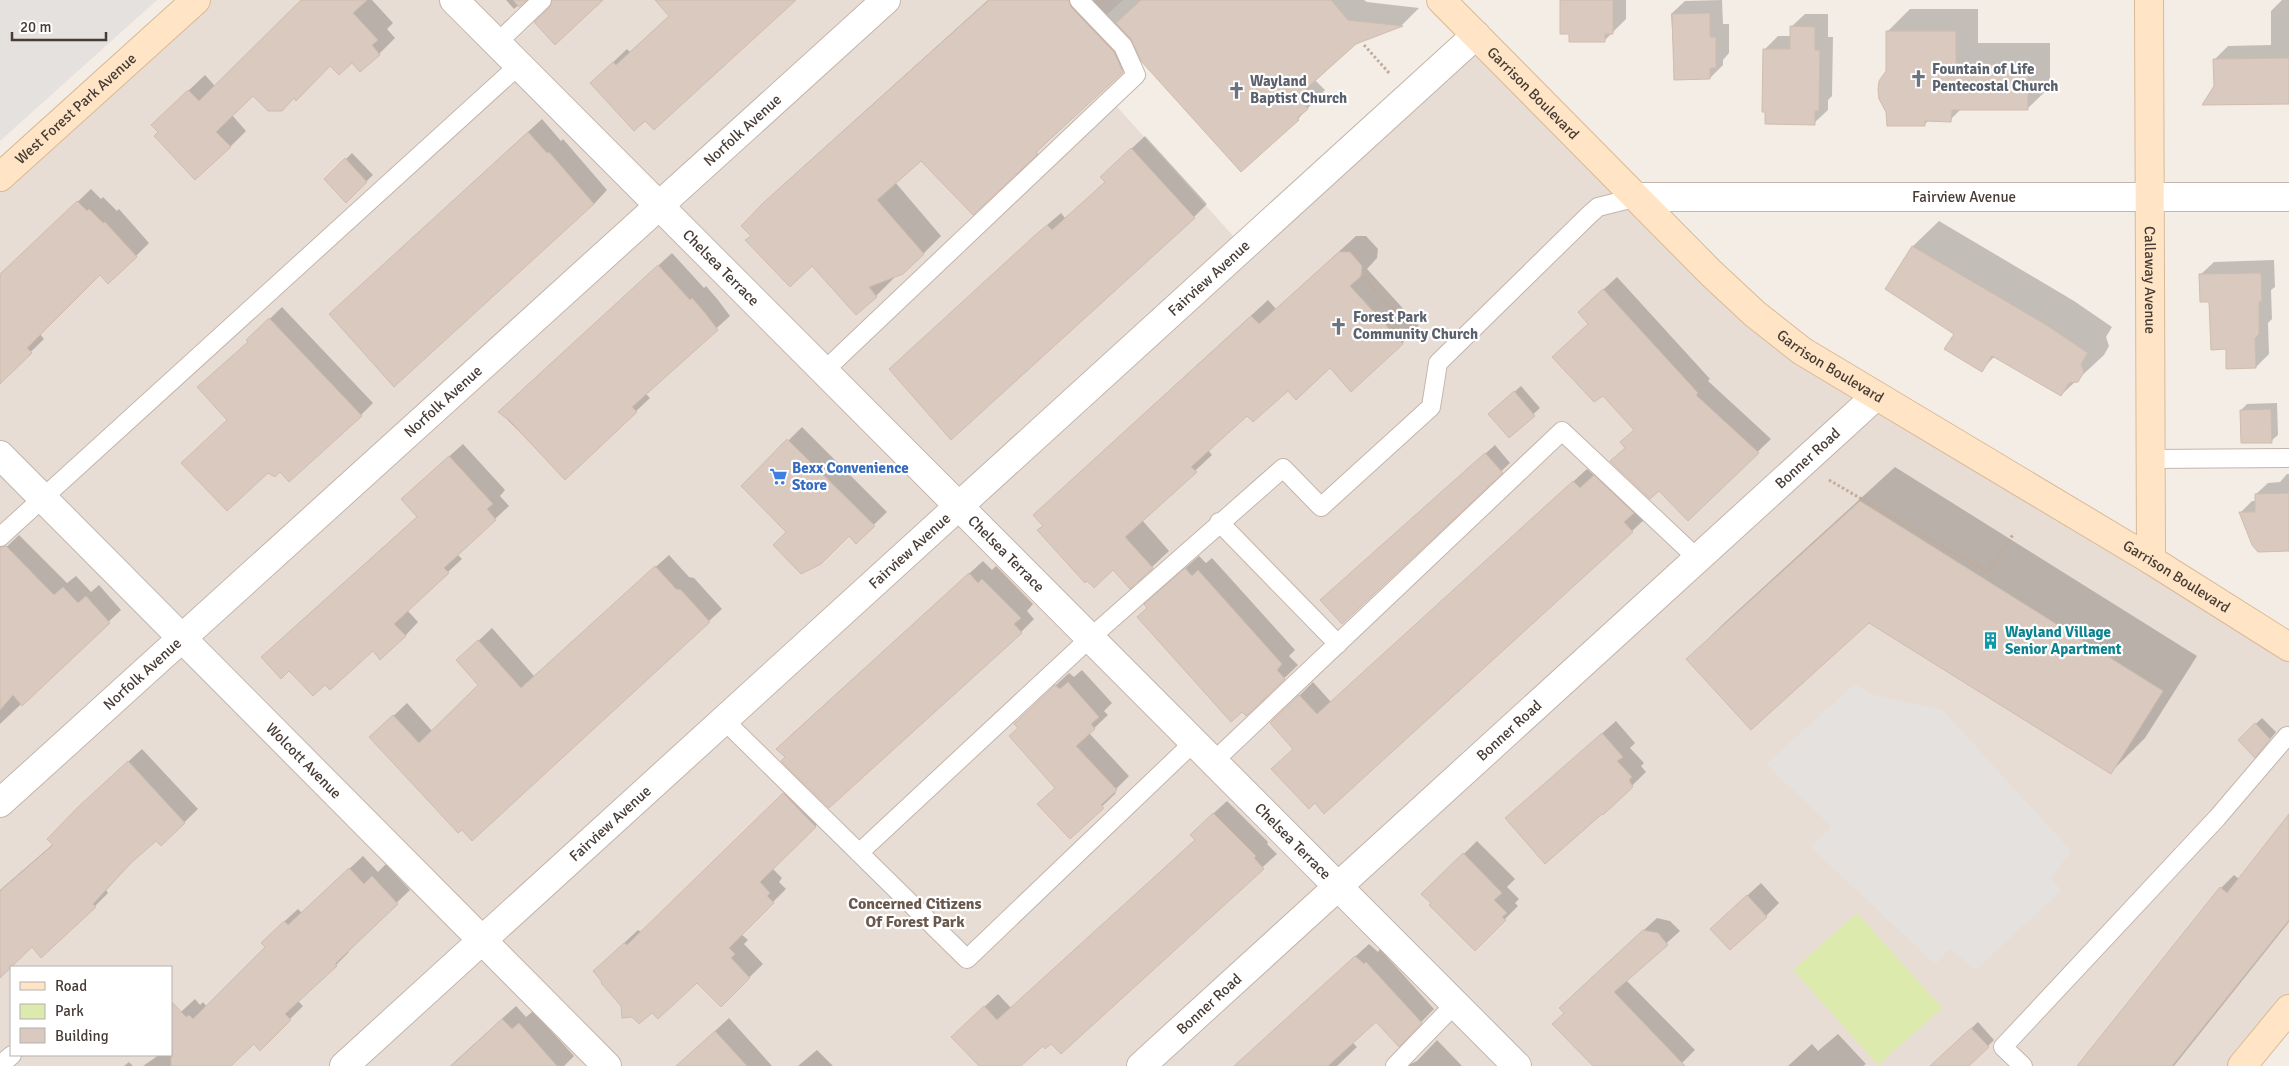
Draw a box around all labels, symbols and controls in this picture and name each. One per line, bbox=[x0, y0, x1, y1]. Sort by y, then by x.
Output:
scale bar bbox=[12, 10, 106, 42]
text: 20 m bbox=[20, 18, 51, 36]
street label: Garrison Boulevard bbox=[1483, 43, 1583, 143]
street label: West Forest Park Avenue bbox=[11, 49, 140, 168]
place label: Fountain of Life Pentecostal Church bbox=[1932, 60, 2058, 95]
church icon: Fountain of Life Pentecostal Church bbox=[1908, 68, 1928, 88]
place label: Wayland Baptist Church bbox=[1250, 72, 1347, 107]
church icon: Wayland Baptist Church bbox=[1226, 80, 1246, 100]
street label: Norfolk Avenue bbox=[700, 90, 785, 170]
street label: Fairview Avenue bbox=[1912, 188, 2016, 206]
street label: Chelsea Terrace bbox=[679, 226, 763, 310]
street label: Callaway Avenue bbox=[2141, 226, 2159, 334]
street label: Fairview Avenue bbox=[1164, 236, 1254, 320]
place label: Forest Park Community Church bbox=[1353, 308, 1478, 343]
church icon: Forest Park Community Church bbox=[1329, 316, 1349, 336]
street label: Garrison Boulevard bbox=[1773, 326, 1887, 407]
street label: Norfolk Avenue bbox=[400, 362, 486, 441]
street label: Bonner Road bbox=[1771, 424, 1844, 493]
place label: Bexx Convenience Store bbox=[792, 459, 909, 494]
supermarket icon: Bexx Convenience Store bbox=[768, 467, 788, 487]
street label: Fairview Avenue bbox=[865, 509, 954, 593]
street label: Chelsea Terrace bbox=[964, 512, 1048, 596]
street label: Garrison Boulevard bbox=[2120, 536, 2233, 617]
place label: Wayland Village Senior Apartment bbox=[2005, 623, 2122, 658]
building icon: Wayland Village Senior Apartment bbox=[1981, 631, 2001, 651]
street label: Norfolk Avenue bbox=[100, 634, 185, 714]
street label: Bonner Road bbox=[1473, 696, 1545, 765]
street label: Wolcott Avenue bbox=[262, 719, 345, 802]
street label: Fairview Avenue bbox=[566, 782, 655, 865]
street label: Chelsea Terrace bbox=[1251, 799, 1335, 883]
district label: Concerned Citizens Of Forest Park bbox=[848, 894, 982, 932]
legend bbox=[10, 966, 172, 1056]
street label: Bonner Road bbox=[1173, 970, 1245, 1038]
text: Road bbox=[55, 977, 87, 995]
text: Park bbox=[55, 1002, 84, 1020]
text: Building bbox=[55, 1027, 109, 1045]

